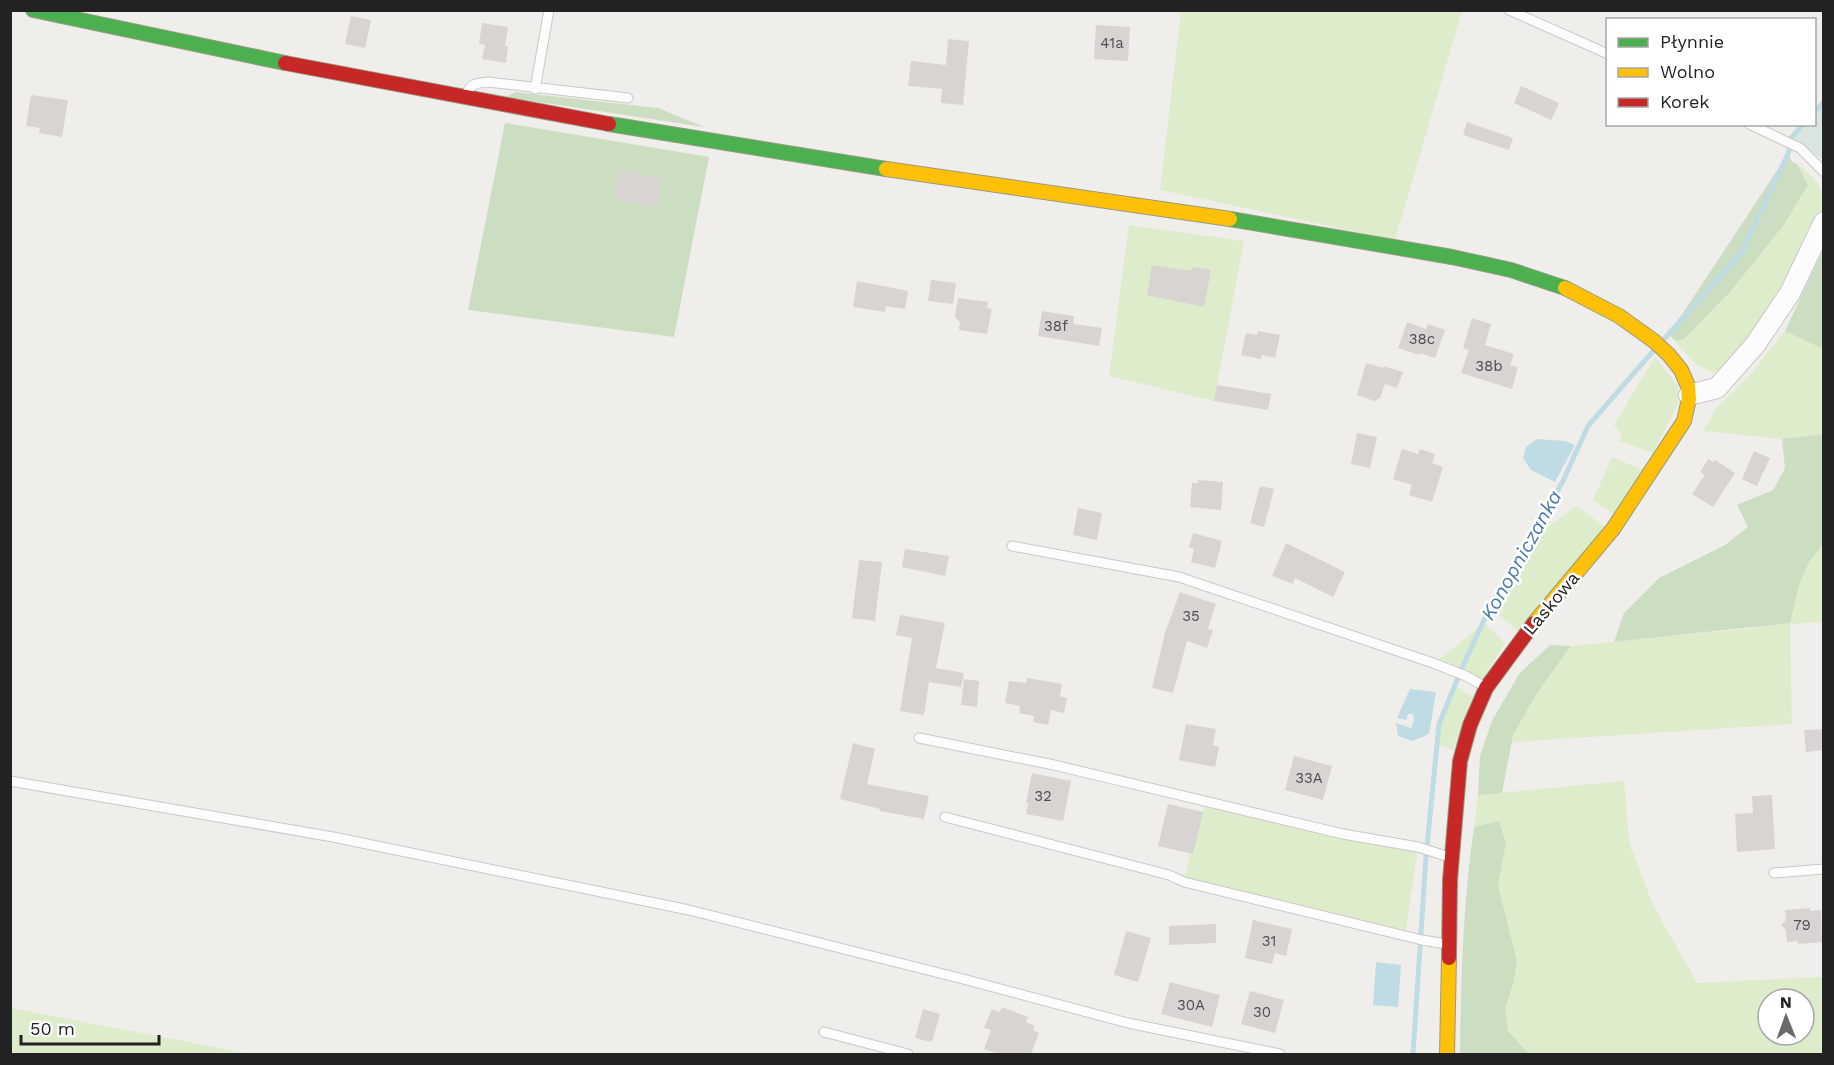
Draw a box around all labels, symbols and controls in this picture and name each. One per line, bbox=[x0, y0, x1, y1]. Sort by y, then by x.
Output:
legend bbox=[1606, 18, 1816, 126]
text: Płynnie bbox=[1660, 31, 1724, 52]
house number: 41a bbox=[1100, 34, 1124, 52]
text: Wolno bbox=[1660, 61, 1715, 82]
text: Korek bbox=[1660, 91, 1710, 112]
house number: 38f bbox=[1044, 317, 1068, 335]
house number: 38c bbox=[1409, 330, 1435, 348]
house number: 38b bbox=[1475, 357, 1503, 375]
water label: Konopniczanka bbox=[1475, 486, 1567, 624]
street label: Laskowa bbox=[1519, 567, 1583, 639]
house number: 35 bbox=[1182, 607, 1200, 625]
house number: 33A bbox=[1295, 769, 1323, 787]
house number: 32 bbox=[1034, 787, 1052, 805]
house number: 79 bbox=[1793, 916, 1811, 934]
house number: 31 bbox=[1262, 932, 1276, 950]
north arrow bbox=[1756, 987, 1816, 1047]
text: N bbox=[1780, 993, 1792, 1012]
house number: 30A bbox=[1177, 996, 1205, 1014]
house number: 30 bbox=[1253, 1003, 1271, 1021]
scale bar bbox=[21, 1008, 159, 1046]
text: 50 m bbox=[30, 1018, 75, 1039]

